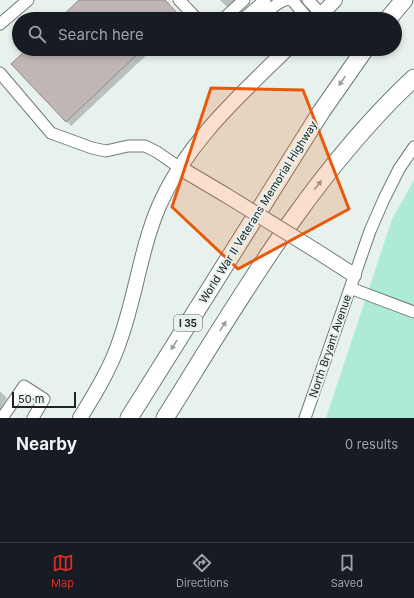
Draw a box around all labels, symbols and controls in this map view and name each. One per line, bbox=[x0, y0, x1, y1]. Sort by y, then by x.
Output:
search box bbox=[12, 12, 402, 56]
icon: search bbox=[26, 23, 48, 45]
text: Search here bbox=[58, 25, 144, 44]
one-way arrow bbox=[338, 75, 346, 86]
street label: World War II Veterans Memorial Highway bbox=[196, 118, 320, 306]
one-way arrow bbox=[314, 179, 323, 190]
street label: North Bryant Avenue bbox=[306, 293, 354, 399]
road number: I 35 bbox=[174, 315, 202, 331]
one-way arrow bbox=[219, 320, 227, 331]
one-way arrow bbox=[171, 339, 178, 351]
scale bar bbox=[12, 390, 76, 409]
text: 50 m bbox=[18, 392, 44, 406]
text: Nearby bbox=[16, 434, 77, 454]
text: 0 results bbox=[345, 436, 398, 452]
tab: Map bbox=[51, 552, 74, 590]
tab: Directions bbox=[176, 552, 229, 590]
tab: Saved bbox=[331, 552, 363, 590]

